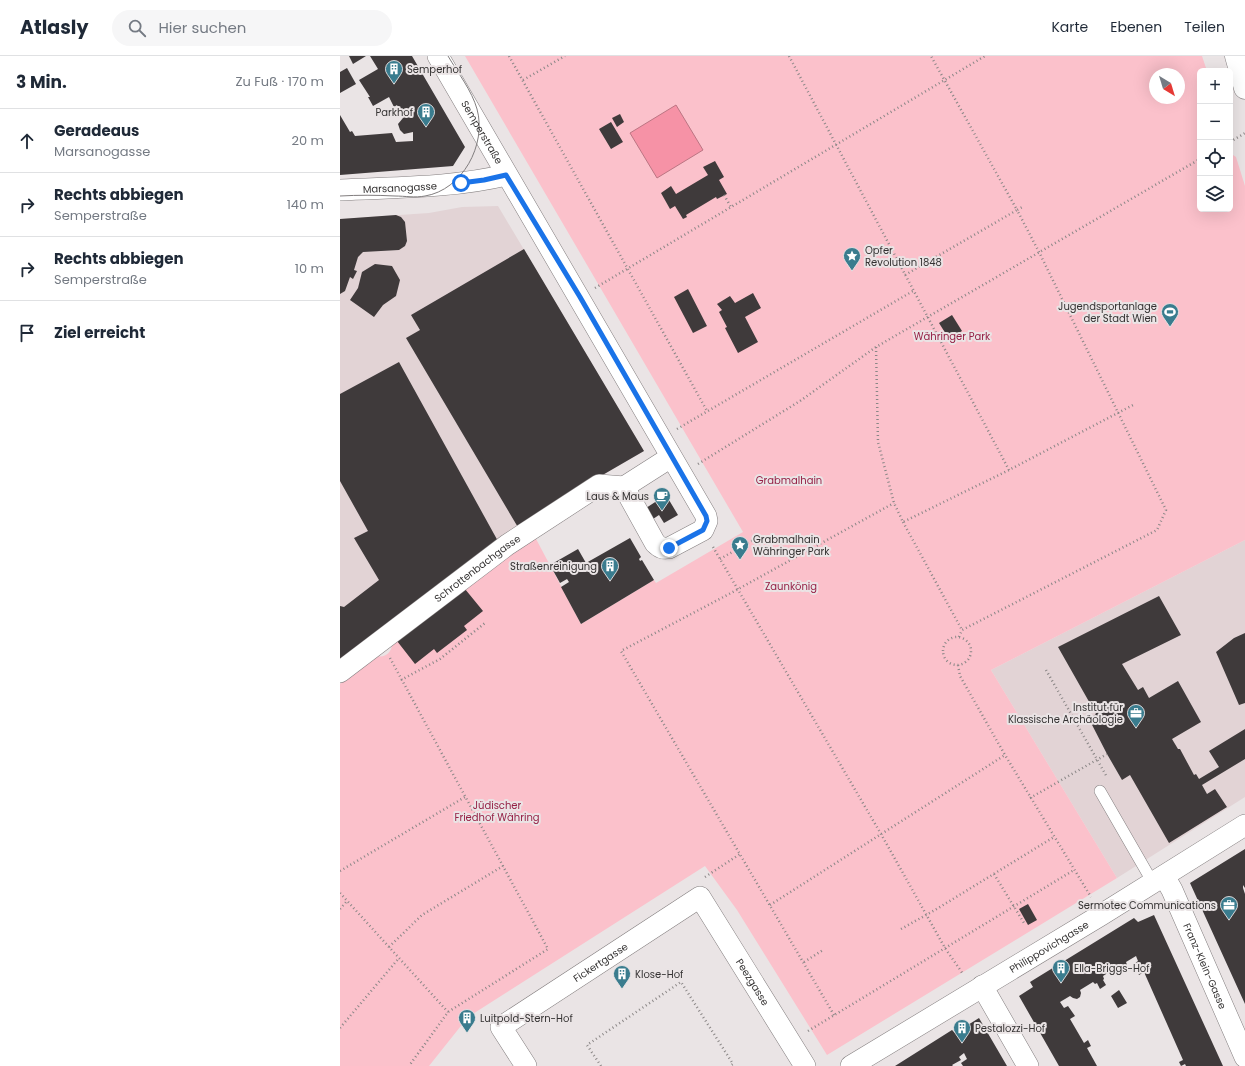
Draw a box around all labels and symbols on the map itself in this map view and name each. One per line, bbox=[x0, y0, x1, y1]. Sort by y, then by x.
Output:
building icon: Semperhof bbox=[384, 59, 404, 84]
place label: Semperhof bbox=[407, 62, 462, 77]
north arrow bbox=[1149, 68, 1185, 104]
street label: Semperstraße bbox=[457, 98, 506, 167]
building icon: Parkhof bbox=[416, 102, 436, 127]
place label: Parkhof bbox=[375, 105, 413, 120]
route start bbox=[452, 174, 470, 192]
street label: Marsanogasse bbox=[362, 178, 438, 197]
place label: Opfer Revolution 1848 bbox=[865, 243, 942, 270]
place icon: Opfer Revolution 1848 bbox=[842, 246, 862, 271]
place label: Jugendsportanlage der Stadt Wien bbox=[1058, 299, 1157, 326]
sports icon: Jugendsportanlage der Stadt Wien bbox=[1160, 302, 1180, 327]
park label: Währinger Park bbox=[914, 329, 991, 344]
park label: Grabmalhain bbox=[756, 473, 822, 488]
cafe icon: Laus & Maus bbox=[652, 486, 672, 511]
place label: Laus & Maus bbox=[587, 489, 649, 504]
street label: Schrottenbachgasse bbox=[431, 531, 524, 606]
place label: Grabmalhain Währinger Park bbox=[753, 532, 830, 559]
place icon: Grabmalhain Währinger Park bbox=[730, 535, 750, 560]
route end bbox=[660, 539, 678, 557]
building icon: Straßenreinigung bbox=[600, 556, 620, 581]
place label: Straßenreinigung bbox=[510, 559, 597, 574]
park label: Zaunkönig bbox=[765, 579, 817, 594]
place label: Institut für Klassische Archäologie bbox=[1008, 700, 1123, 727]
office icon: Institut für Klassische Archäologie bbox=[1126, 703, 1146, 728]
park label: Jüdischer Friedhof Währing bbox=[454, 798, 540, 825]
office icon: Sermotec Communications bbox=[1219, 895, 1239, 920]
place label: Sermotec Communications bbox=[1078, 898, 1216, 913]
street label: Philippovichgasse bbox=[1006, 917, 1092, 977]
street label: Franz-Klein-Gasse bbox=[1179, 921, 1230, 1011]
street label: Fickertgasse bbox=[570, 939, 631, 986]
street label: Peezgasse bbox=[732, 956, 773, 1009]
building icon: Ella-Briggs-Hof bbox=[1051, 958, 1071, 983]
place label: Ella-Briggs-Hof bbox=[1074, 961, 1150, 976]
building icon: Klose-Hof bbox=[612, 964, 632, 989]
place label: Klose-Hof bbox=[635, 967, 683, 982]
building icon: Luitpold-Stern-Hof bbox=[457, 1008, 477, 1033]
place label: Luitpold-Stern-Hof bbox=[480, 1011, 573, 1026]
building icon: Pestalozzi-Hof bbox=[952, 1018, 972, 1043]
place label: Pestalozzi-Hof bbox=[975, 1021, 1045, 1036]

